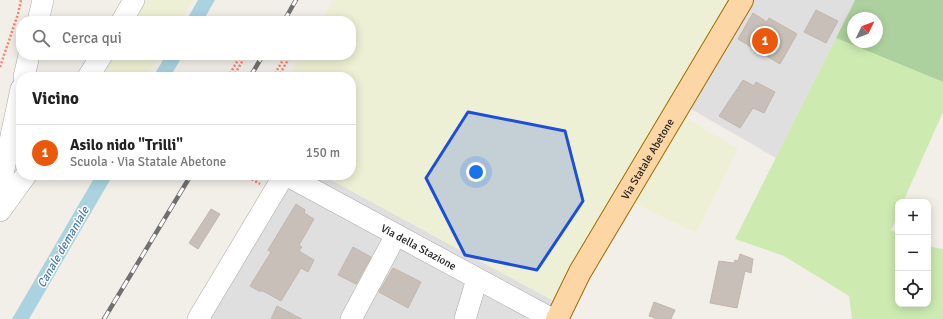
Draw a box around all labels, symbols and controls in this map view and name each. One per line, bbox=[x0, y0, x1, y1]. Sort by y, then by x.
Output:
north arrow bbox=[847, 12, 883, 48]
search box bbox=[16, 16, 356, 60]
pin: 1 bbox=[752, 26, 778, 56]
icon: search bbox=[30, 27, 52, 49]
text: Cerca qui bbox=[62, 29, 122, 47]
text: Vicino bbox=[32, 88, 79, 109]
street label: Via Statale Abetone bbox=[619, 116, 677, 202]
text: Asilo nido "Trilli" bbox=[70, 136, 183, 154]
text: 1 bbox=[41, 145, 49, 161]
text: 150 m bbox=[306, 145, 340, 161]
text: Scuola · Via Statale Abetone bbox=[70, 154, 226, 170]
your location bbox=[466, 162, 486, 182]
map controls bbox=[895, 199, 931, 307]
button: + bbox=[895, 199, 931, 235]
water label: Canale demaniale bbox=[34, 203, 93, 291]
street label: Via della Stazione bbox=[379, 222, 458, 273]
button: − bbox=[895, 235, 931, 271]
button: locate bbox=[895, 271, 931, 307]

